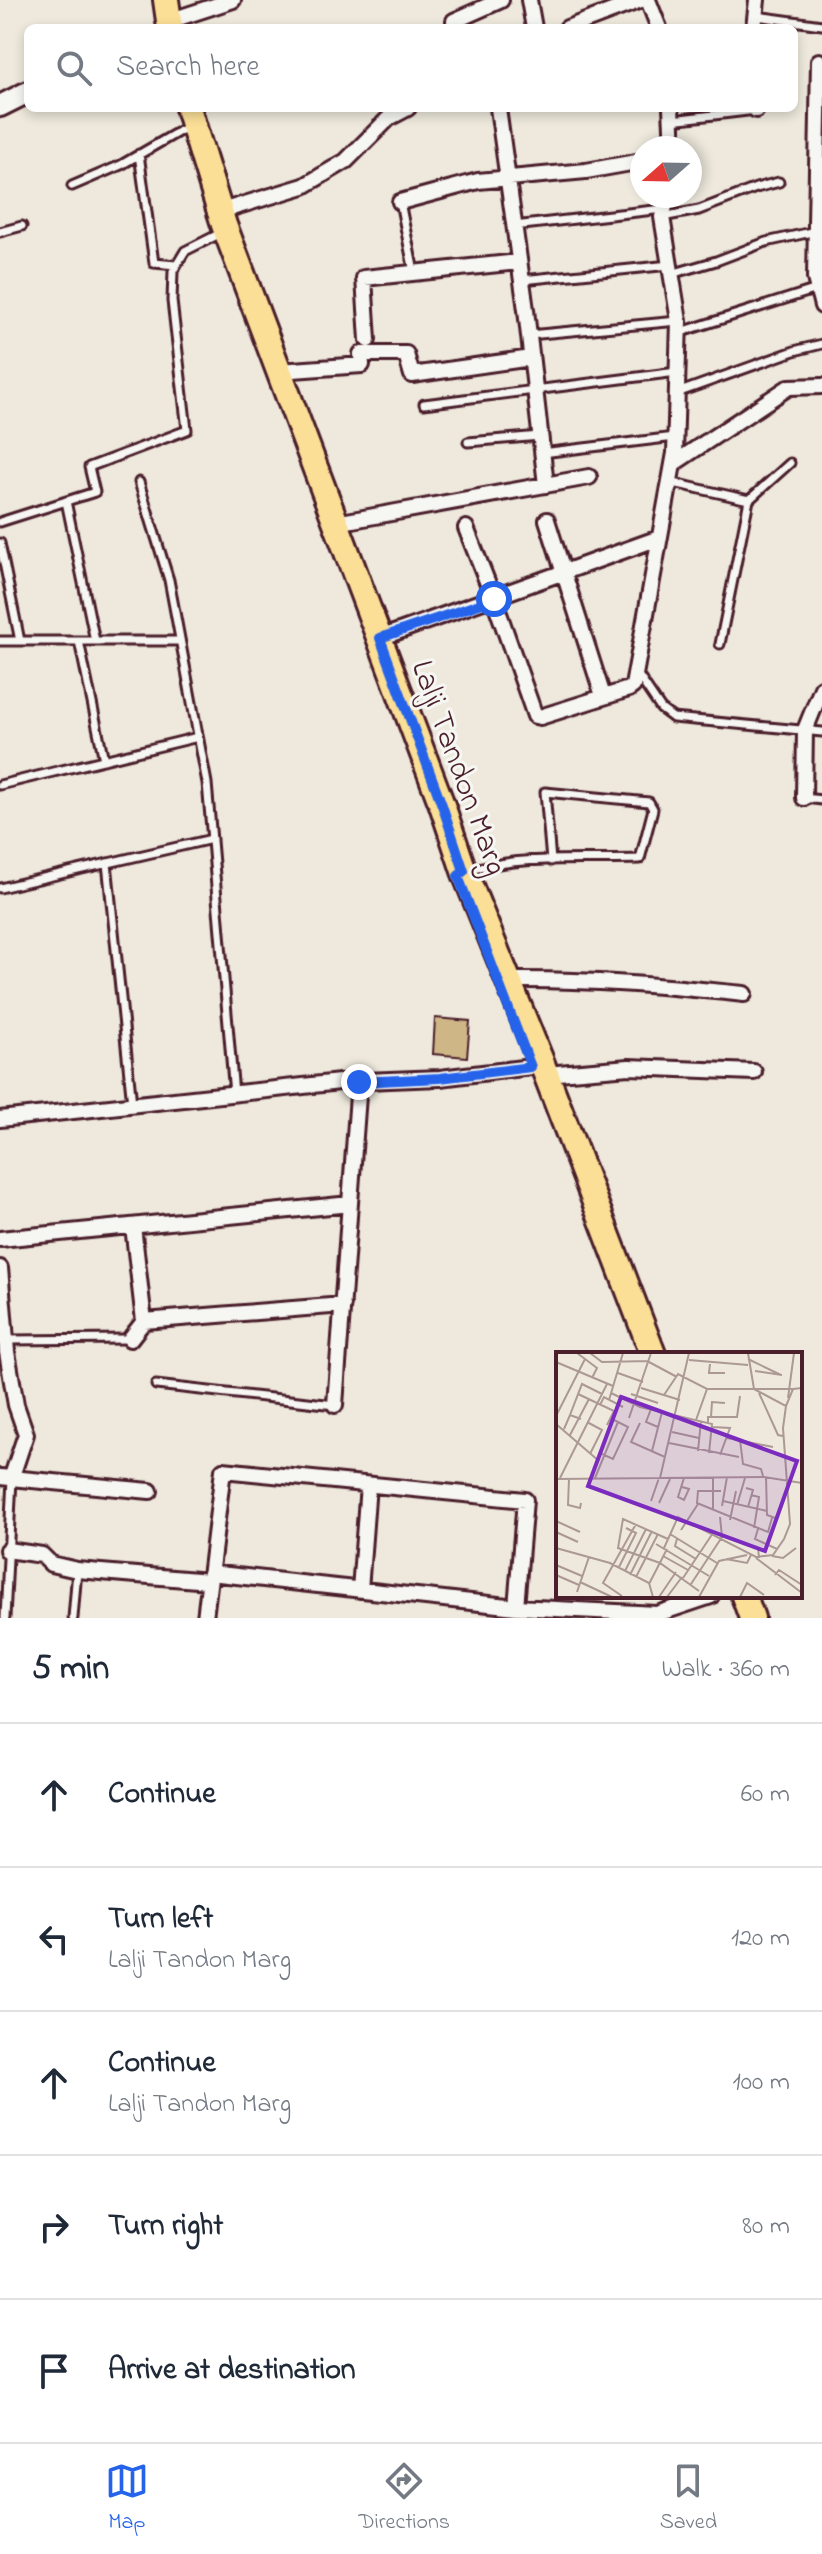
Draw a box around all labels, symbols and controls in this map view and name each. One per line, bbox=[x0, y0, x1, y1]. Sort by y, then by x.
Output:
search box bbox=[24, 24, 798, 112]
icon: search bbox=[52, 46, 96, 90]
text: Search here bbox=[116, 46, 260, 90]
north arrow bbox=[630, 136, 702, 208]
route start bbox=[476, 581, 512, 617]
street label: Lalji Tandon Marg bbox=[397, 654, 518, 882]
route end bbox=[341, 1064, 377, 1100]
inset map bbox=[556, 1352, 802, 1598]
text: 5 min bbox=[32, 1645, 109, 1695]
text: Walk · 360 m bbox=[661, 1651, 790, 1689]
icon: ahead bbox=[32, 1773, 76, 1817]
text: Continue bbox=[108, 1773, 216, 1817]
text: 60 m bbox=[741, 1776, 790, 1814]
text: Turn left bbox=[108, 1898, 213, 1942]
icon: left bbox=[32, 1917, 76, 1961]
text: 120 m bbox=[731, 1920, 790, 1958]
text: Lalji Tandon Marg bbox=[108, 1942, 291, 1980]
text: Continue bbox=[108, 2042, 216, 2086]
icon: ahead bbox=[32, 2061, 76, 2105]
text: 100 m bbox=[733, 2064, 790, 2102]
text: Lalji Tandon Marg bbox=[108, 2086, 291, 2124]
icon: right bbox=[32, 2205, 76, 2249]
text: Turn right bbox=[108, 2205, 223, 2249]
text: 80 m bbox=[742, 2208, 790, 2246]
icon: arrive bbox=[32, 2349, 76, 2393]
text: Arrive at destination bbox=[108, 2349, 356, 2393]
tab: Map bbox=[105, 2459, 149, 2539]
tab: Directions bbox=[359, 2459, 450, 2539]
tab: Saved bbox=[660, 2459, 717, 2539]

